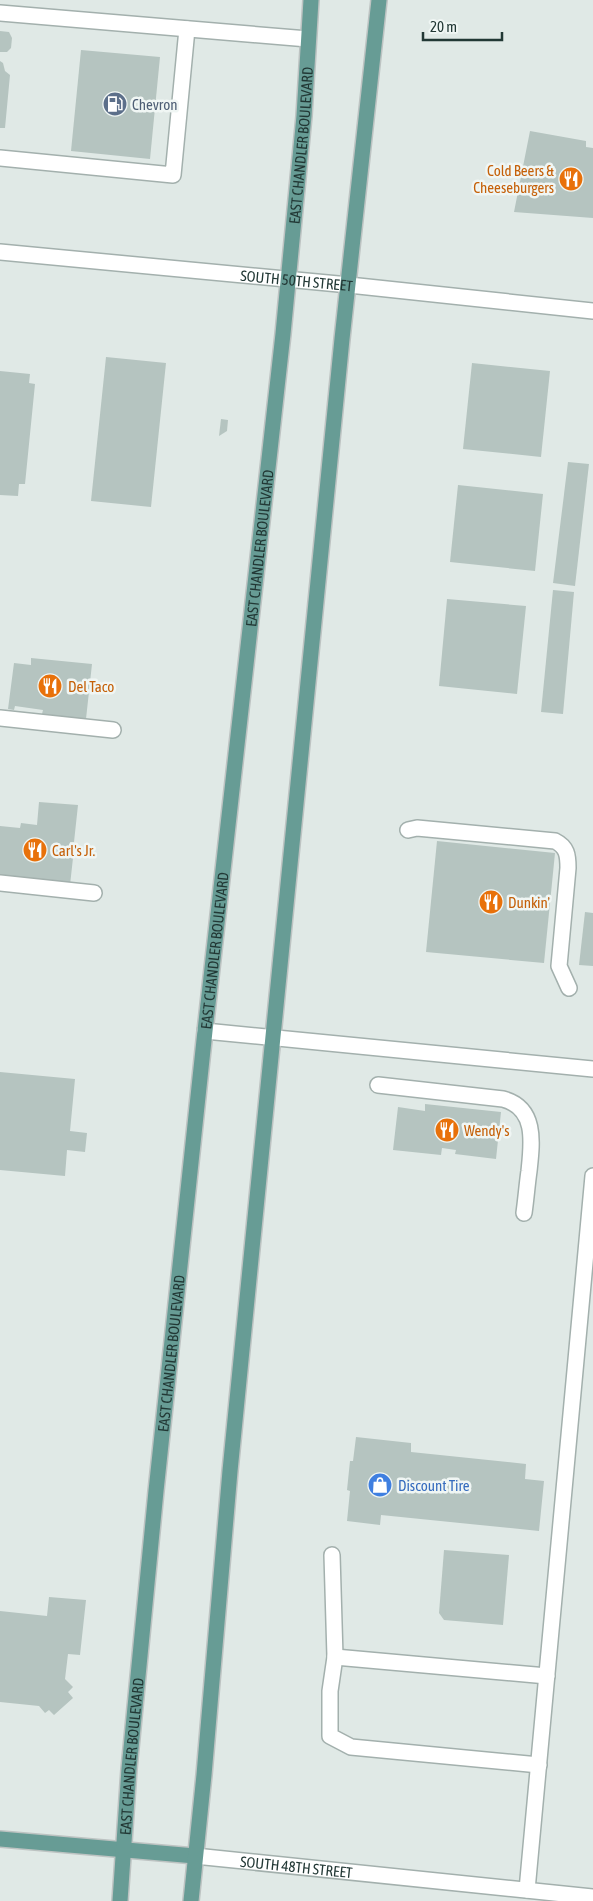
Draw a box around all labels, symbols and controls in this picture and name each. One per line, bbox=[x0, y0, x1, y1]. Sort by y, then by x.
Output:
scale bar bbox=[423, 10, 502, 42]
text: 20 m bbox=[430, 18, 457, 35]
street label: EAST CHANDLER BOULEVARD bbox=[285, 66, 315, 225]
fuel station icon: Chevron bbox=[102, 91, 128, 117]
place label: Chevron bbox=[132, 96, 178, 113]
place label: Cold Beers & Cheeseburgers bbox=[473, 162, 554, 196]
restaurant icon: Cold Beers & Cheeseburgers bbox=[558, 166, 584, 192]
street label: SOUTH 50TH STREET bbox=[240, 266, 354, 294]
street label: EAST CHANDLER BOULEVARD bbox=[242, 469, 276, 628]
restaurant icon: Del Taco bbox=[37, 673, 63, 699]
place label: Del Taco bbox=[68, 678, 114, 695]
restaurant icon: Carl's Jr. bbox=[22, 837, 48, 863]
place label: Carl's Jr. bbox=[52, 842, 96, 859]
street label: EAST CHANDLER BOULEVARD bbox=[197, 871, 231, 1030]
restaurant icon: Dunkin' bbox=[478, 889, 504, 915]
place label: Dunkin' bbox=[508, 894, 550, 911]
restaurant icon: Wendy's bbox=[434, 1117, 460, 1143]
place label: Wendy's bbox=[464, 1122, 510, 1139]
street label: EAST CHANDLER BOULEVARD bbox=[154, 1274, 187, 1433]
shop icon: Discount Tire bbox=[367, 1472, 393, 1498]
place label: Discount Tire bbox=[398, 1477, 470, 1494]
street label: EAST CHANDLER BOULEVARD bbox=[116, 1677, 146, 1836]
street label: SOUTH 48TH STREET bbox=[240, 1852, 354, 1881]

